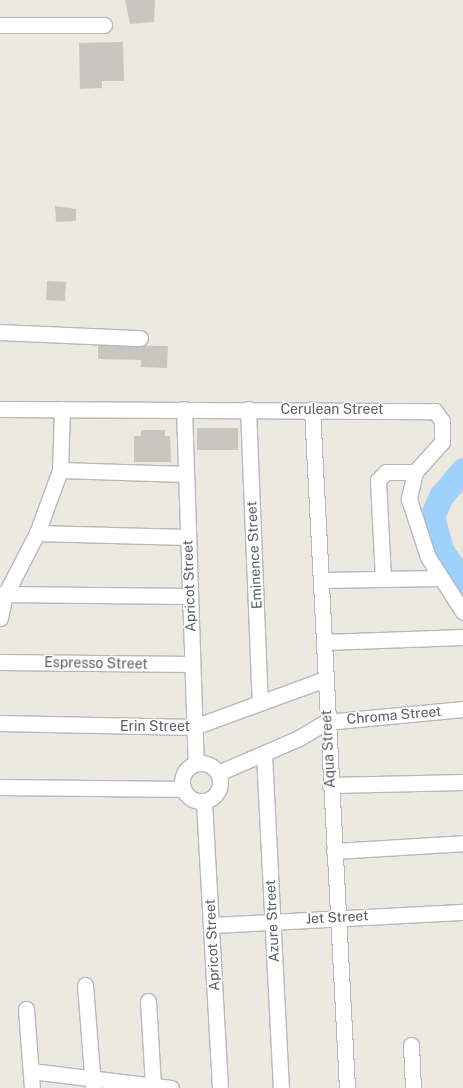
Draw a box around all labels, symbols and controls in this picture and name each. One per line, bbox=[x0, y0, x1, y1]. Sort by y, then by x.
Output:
street label: Cerulean Street bbox=[280, 401, 384, 417]
street label: Eminence Street bbox=[243, 501, 265, 609]
street label: Apricot Street bbox=[179, 540, 199, 632]
street label: Espresso Street bbox=[44, 654, 148, 672]
street label: Chroma Street bbox=[346, 702, 442, 728]
street label: Aqua Street bbox=[318, 709, 338, 789]
street label: Erin Street bbox=[120, 718, 190, 734]
street label: Azure Street bbox=[261, 879, 283, 963]
street label: Apricot Street bbox=[201, 899, 223, 991]
street label: Jet Street bbox=[305, 907, 369, 927]

